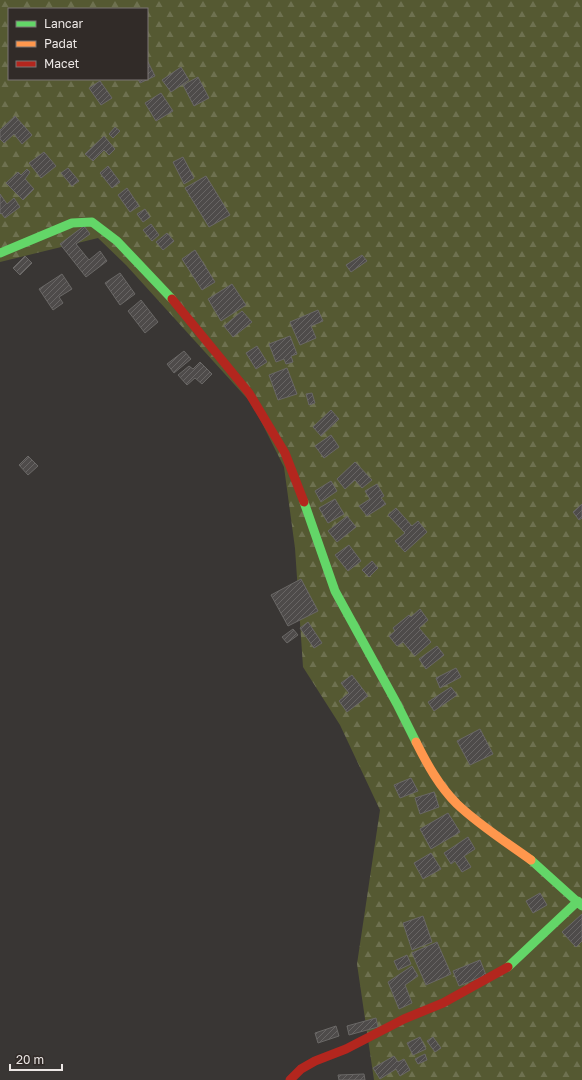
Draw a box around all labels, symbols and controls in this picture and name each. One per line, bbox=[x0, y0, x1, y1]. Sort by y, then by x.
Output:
legend bbox=[8, 8, 148, 80]
text: Lancar bbox=[44, 16, 83, 31]
text: Padat bbox=[44, 36, 78, 51]
text: Macet bbox=[44, 56, 80, 71]
scale bar bbox=[10, 1046, 62, 1072]
text: 20 m bbox=[16, 1052, 44, 1067]

